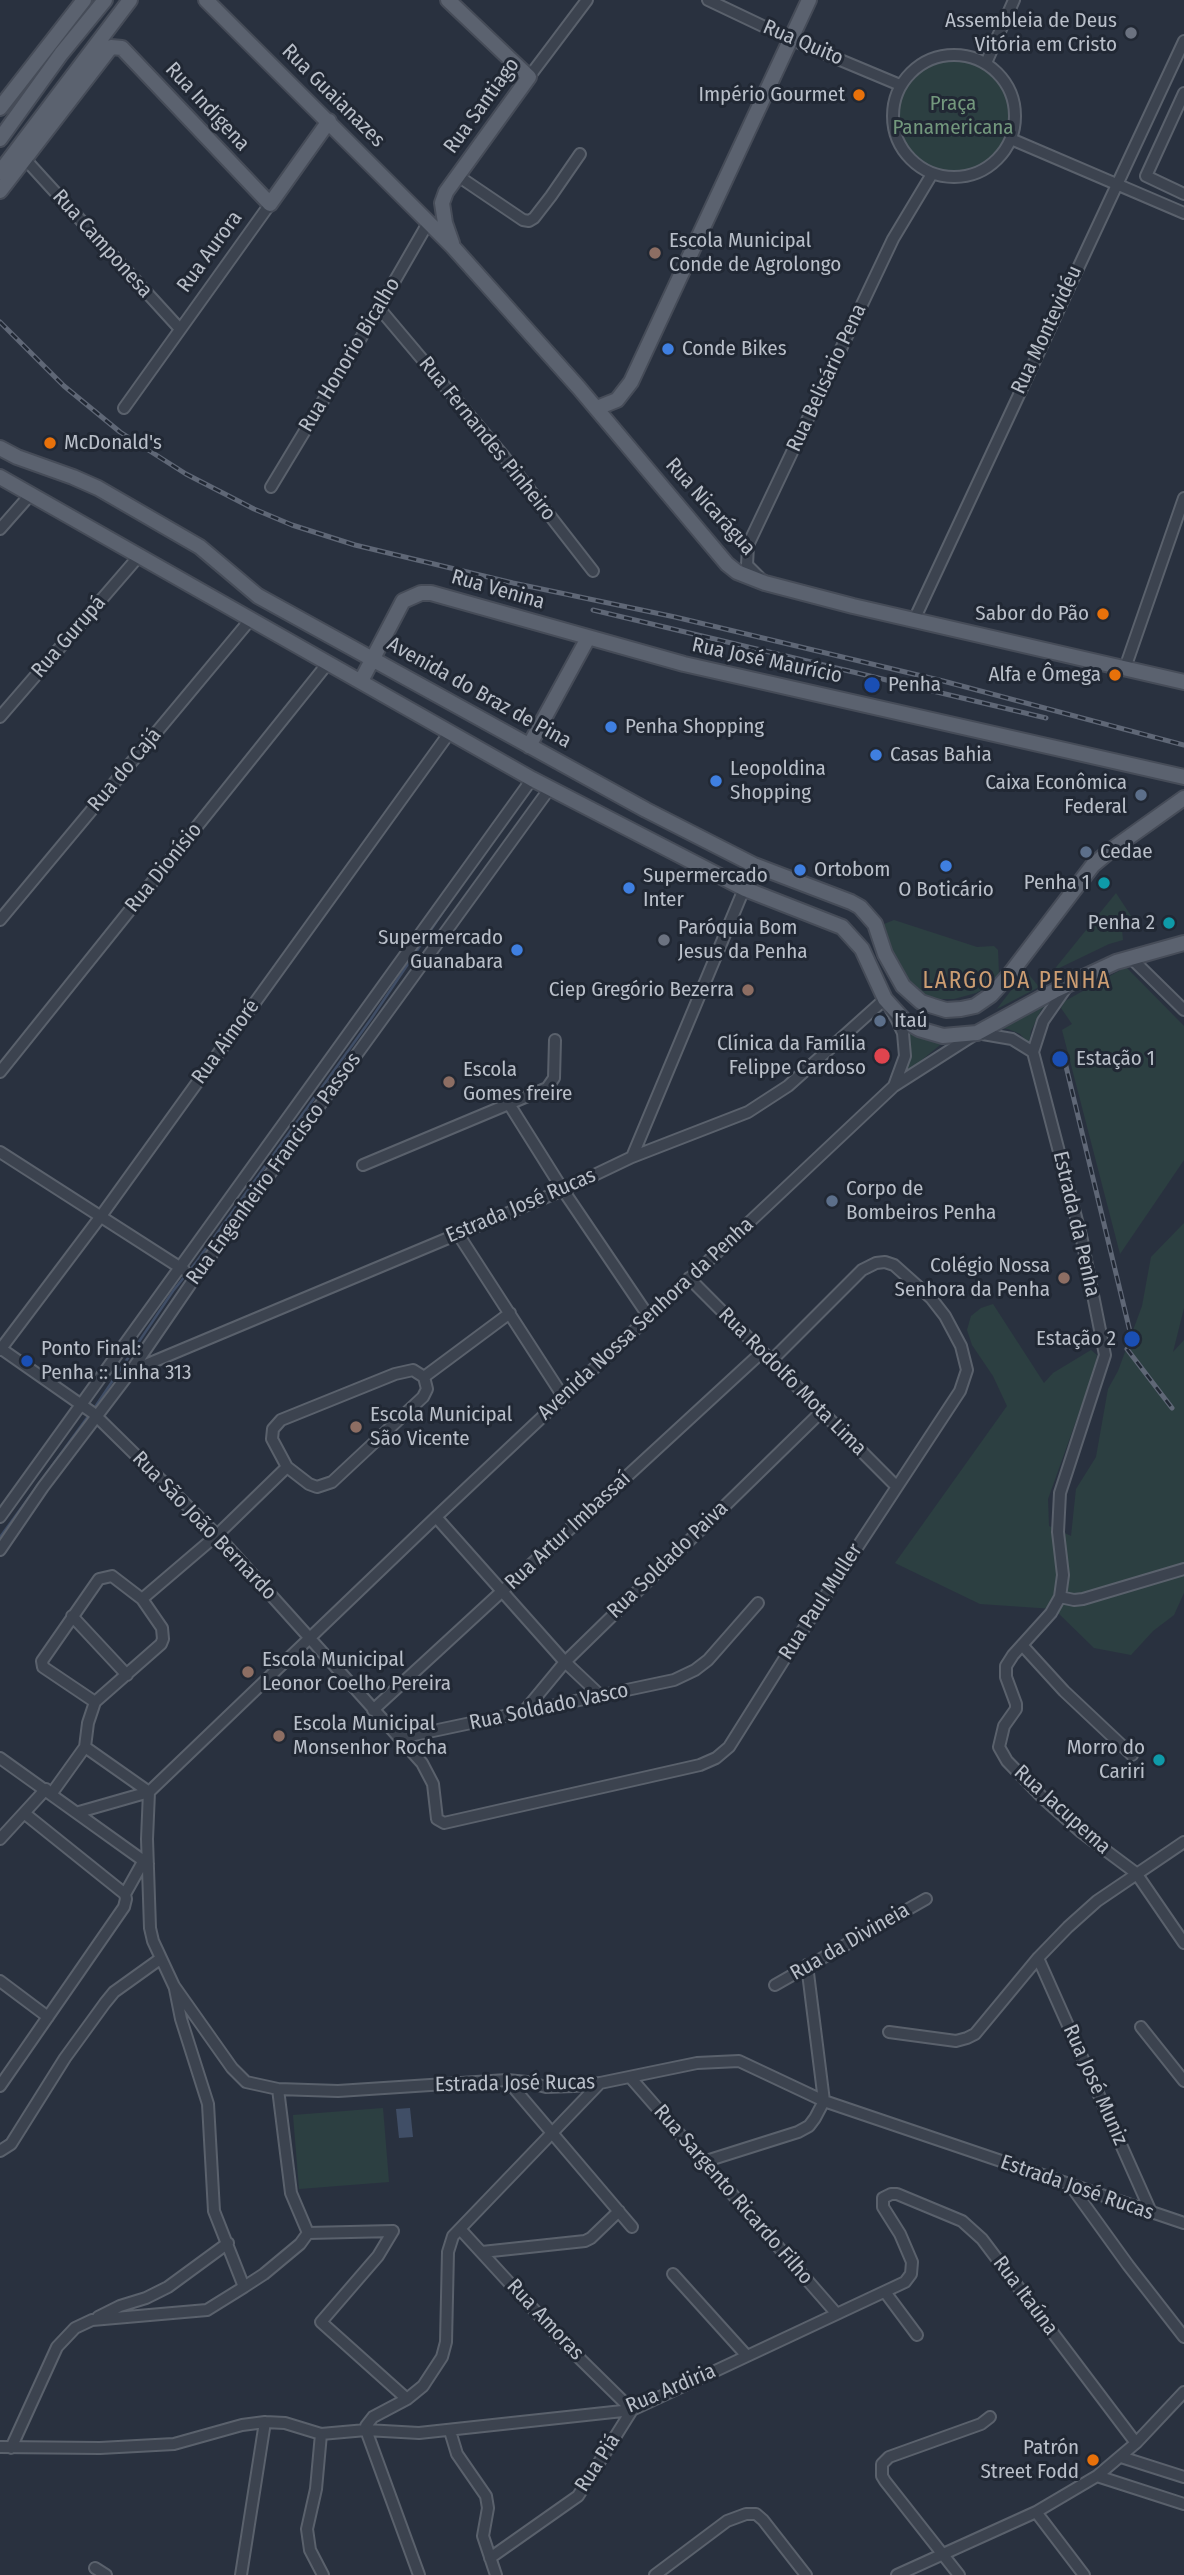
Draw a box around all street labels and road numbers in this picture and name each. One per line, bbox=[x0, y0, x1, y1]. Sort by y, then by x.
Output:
street label: Rua Quito bbox=[759, 15, 847, 71]
street label: Rua Guaianazes bbox=[276, 39, 390, 153]
street label: Rua Santiago bbox=[439, 53, 525, 159]
street label: Rua Indígena bbox=[159, 57, 255, 157]
street label: Rua Camponesa bbox=[47, 185, 157, 303]
street label: Rua Aurora bbox=[172, 206, 248, 298]
street label: Rua Montevidéu bbox=[1006, 262, 1088, 398]
street label: Rua Honorio Bicalho bbox=[294, 273, 406, 437]
street label: Rua Belisário Pena bbox=[782, 300, 872, 456]
street label: Rua Fernandes Pinheiro bbox=[413, 352, 561, 526]
street label: Rua Nicarágua bbox=[660, 453, 760, 561]
street label: Rua Venina bbox=[448, 565, 548, 615]
street label: Rua Gurupá bbox=[27, 591, 111, 683]
street label: Avenida do Braz de Pina bbox=[383, 632, 575, 754]
street label: Rua José Maurício bbox=[690, 633, 844, 689]
street label: Rua do Cajá bbox=[83, 723, 167, 817]
street label: Rua Dionísio bbox=[120, 818, 208, 918]
street label: Rua Aimoré bbox=[187, 995, 265, 1089]
street label: Rua Engenheiro Francisco Passos bbox=[181, 1048, 367, 1290]
street label: Estrada da Penha bbox=[1047, 1149, 1105, 1299]
street label: Estrada José Rucas bbox=[442, 1163, 600, 1249]
street label: Avenida Nossa Senhora da Penha bbox=[533, 1212, 759, 1426]
street label: Rua Rodolfo Mota Lima bbox=[713, 1303, 871, 1461]
street label: Rua São João Bernardo bbox=[127, 1446, 281, 1606]
street label: Rua Artur Imbassaí bbox=[500, 1467, 636, 1595]
street label: Rua Soldado Paiva bbox=[602, 1496, 734, 1624]
street label: Rua Paul Muller bbox=[774, 1539, 868, 1665]
street label: Rua Soldado Vasco bbox=[467, 1678, 631, 1736]
street label: Rua Jacupema bbox=[1008, 1760, 1116, 1860]
street label: Rua da Divineia bbox=[786, 1898, 914, 1986]
street label: Rua José Muniz bbox=[1057, 2021, 1133, 2149]
street label: Estrada José Rucas bbox=[435, 2070, 595, 2098]
street label: Rua Sargento Ricardo Filho bbox=[648, 2100, 818, 2290]
street label: Estrada José Rucas bbox=[997, 2150, 1157, 2226]
street label: Rua Itaúna bbox=[987, 2251, 1063, 2341]
street label: Rua Amoras bbox=[501, 2274, 589, 2366]
street label: Rua Ardiria bbox=[622, 2359, 720, 2419]
street label: Rua Piá bbox=[570, 2429, 626, 2497]

